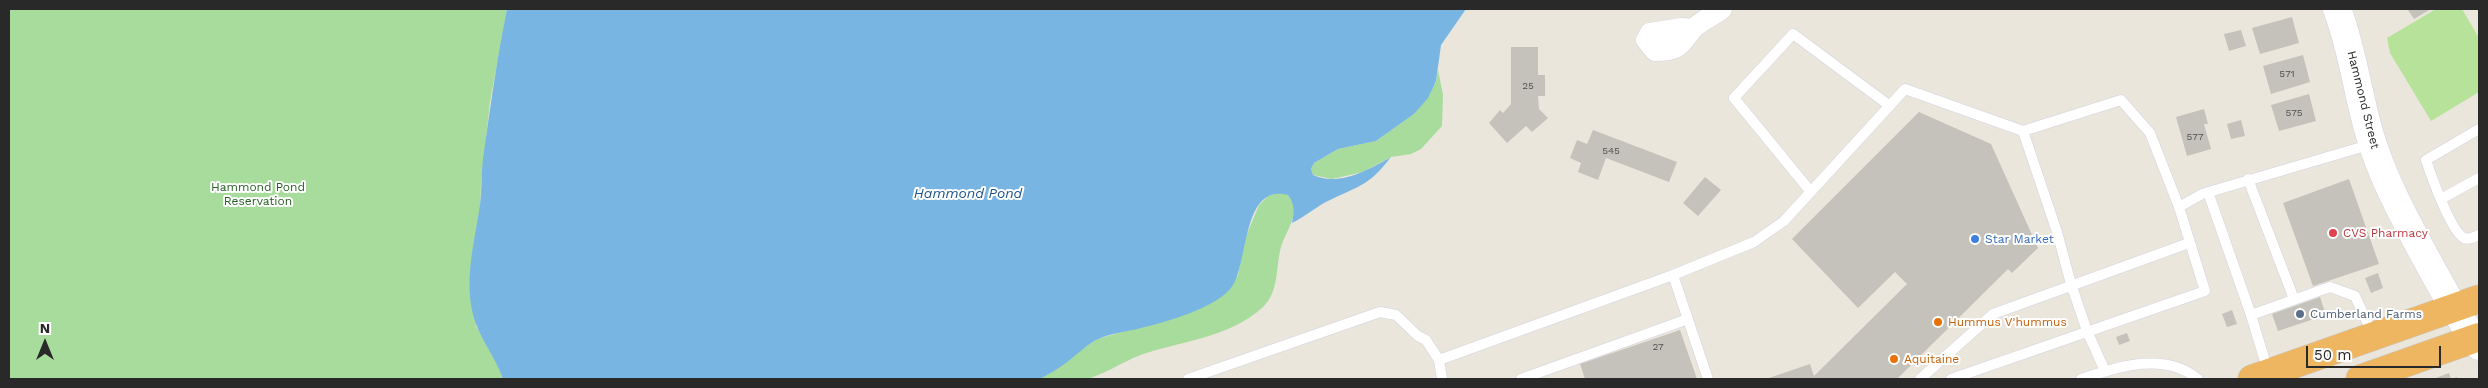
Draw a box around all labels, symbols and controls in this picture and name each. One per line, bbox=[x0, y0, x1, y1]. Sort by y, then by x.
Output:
street label: Hammond Street bbox=[2344, 49, 2382, 151]
house number: 571 bbox=[2279, 68, 2295, 80]
house number: 25 bbox=[1522, 80, 1534, 92]
house number: 575 bbox=[2285, 107, 2303, 119]
house number: 577 bbox=[2186, 131, 2204, 143]
house number: 545 bbox=[1602, 145, 1620, 157]
park label: Hammond Pond Reservation bbox=[211, 180, 305, 208]
water label: Hammond Pond bbox=[914, 186, 1022, 202]
place label: CVS Pharmacy bbox=[2343, 226, 2428, 240]
marker: CVS Pharmacy bbox=[2327, 227, 2339, 239]
place label: Star Market bbox=[1985, 232, 2054, 246]
marker: Star Market bbox=[1969, 233, 1981, 245]
place label: Cumberland Farms bbox=[2310, 307, 2422, 321]
marker: Cumberland Farms bbox=[2294, 308, 2306, 320]
place label: Hummus V'hummus bbox=[1948, 315, 2067, 329]
marker: Hummus V'hummus bbox=[1932, 316, 1944, 328]
north arrow bbox=[20, 318, 70, 368]
text: N bbox=[40, 320, 50, 336]
scale bar bbox=[2308, 336, 2443, 368]
house number: 27 bbox=[1652, 341, 1664, 353]
text: 50 m bbox=[2314, 346, 2351, 364]
place label: Aquitaine bbox=[1904, 352, 1959, 366]
marker: Aquitaine bbox=[1888, 353, 1900, 365]

